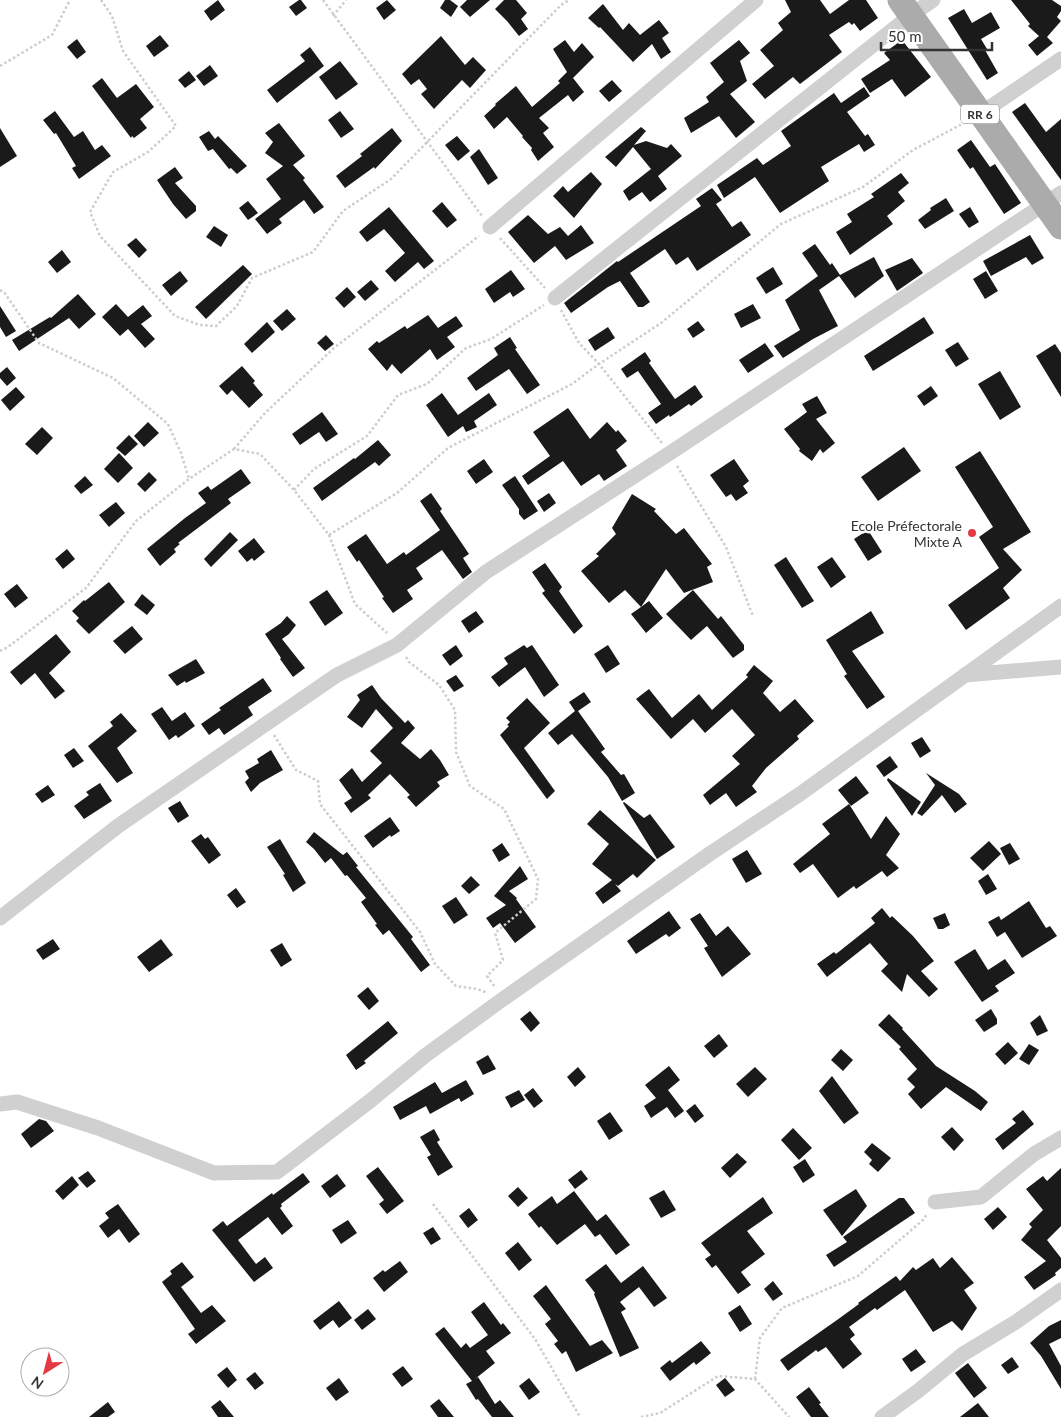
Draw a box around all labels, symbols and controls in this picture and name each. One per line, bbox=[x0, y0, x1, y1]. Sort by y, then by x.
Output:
scale bar bbox=[881, 20, 992, 52]
text: 50 m bbox=[888, 27, 922, 45]
road number: RR 6 bbox=[961, 105, 999, 124]
place label: Ecole Préfectorale Mixte A bbox=[851, 517, 963, 550]
marker: Ecole Préfectorale Mixte A bbox=[966, 527, 978, 539]
north arrow bbox=[20, 1347, 70, 1397]
text: N bbox=[28, 1373, 46, 1393]

